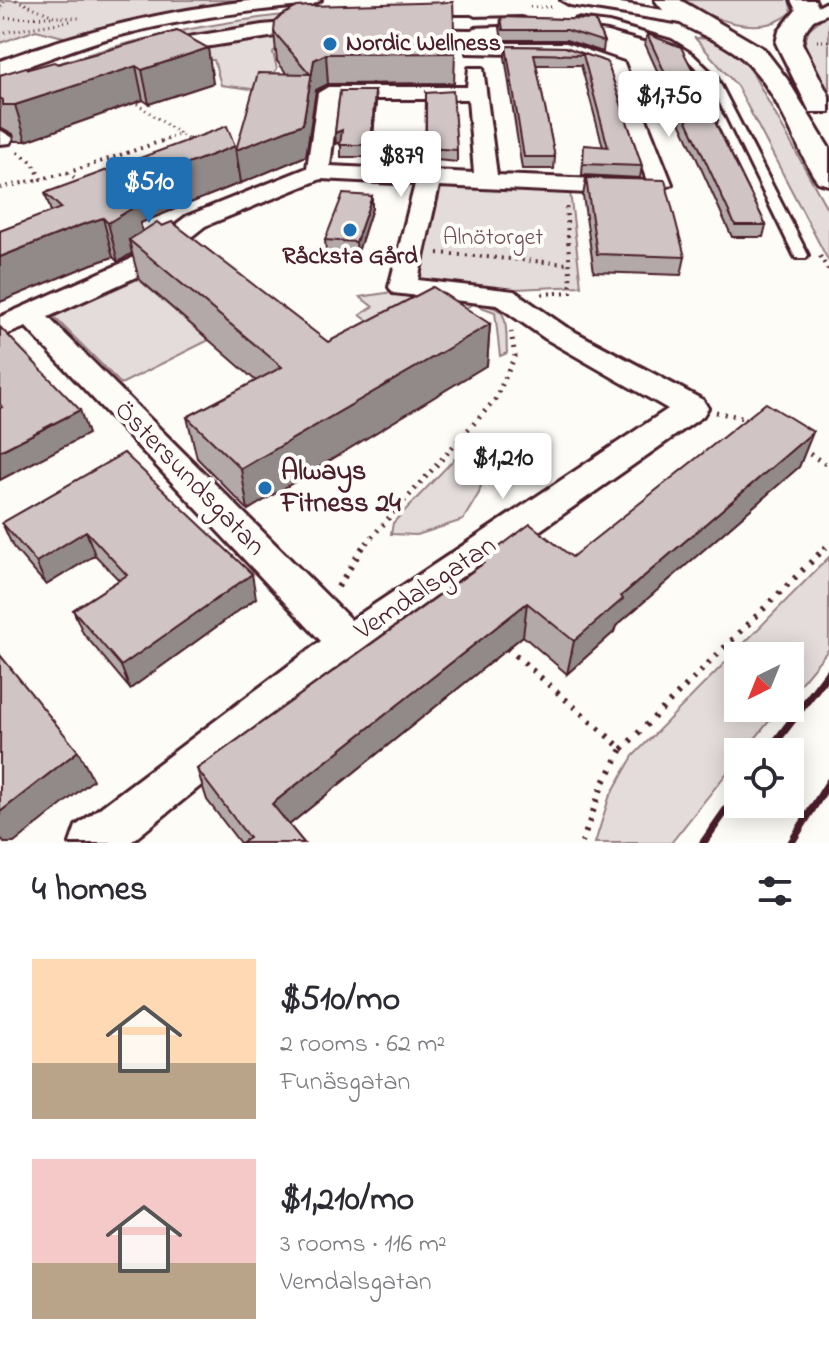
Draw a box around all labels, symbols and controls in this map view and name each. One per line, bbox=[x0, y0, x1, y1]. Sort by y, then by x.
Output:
place label: Nordic Wellness bbox=[346, 27, 501, 62]
marker: Nordic Wellness bbox=[321, 35, 339, 53]
pin: $1,750 bbox=[604, 71, 734, 139]
text: $1,750 bbox=[636, 78, 702, 116]
pin: $879 bbox=[354, 131, 448, 199]
text: $879 bbox=[379, 138, 423, 176]
pin: $510 bbox=[102, 157, 196, 225]
text: $510 bbox=[124, 164, 174, 202]
marker: Råcksta Gård bbox=[341, 221, 359, 239]
park label: Alnötorget bbox=[443, 221, 543, 256]
place label: Råcksta Gård bbox=[282, 240, 418, 275]
street label: Östersundsgatan bbox=[104, 392, 274, 566]
pin: $1,210 bbox=[438, 433, 568, 501]
text: $1,210 bbox=[473, 440, 533, 478]
place label: Always Fitness 24 bbox=[279, 452, 401, 525]
marker: Always Fitness 24 bbox=[256, 479, 274, 497]
street label: Vemdalsgatan bbox=[346, 526, 505, 652]
north arrow bbox=[724, 642, 804, 722]
map controls bbox=[724, 642, 804, 818]
button: locate bbox=[724, 738, 804, 818]
text: 4 homes bbox=[32, 866, 147, 916]
icon: filters bbox=[753, 869, 797, 913]
text: $510/mo bbox=[280, 976, 400, 1026]
icon: home bbox=[96, 991, 192, 1087]
text: 2 rooms · 62 m² bbox=[280, 1026, 445, 1064]
text: Funäsgatan bbox=[280, 1064, 410, 1102]
text: $1,210/mo bbox=[280, 1176, 414, 1226]
icon: home bbox=[96, 1191, 192, 1287]
text: 3 rooms · 116 m² bbox=[280, 1226, 447, 1264]
text: Vemdalsgatan bbox=[280, 1264, 432, 1302]

